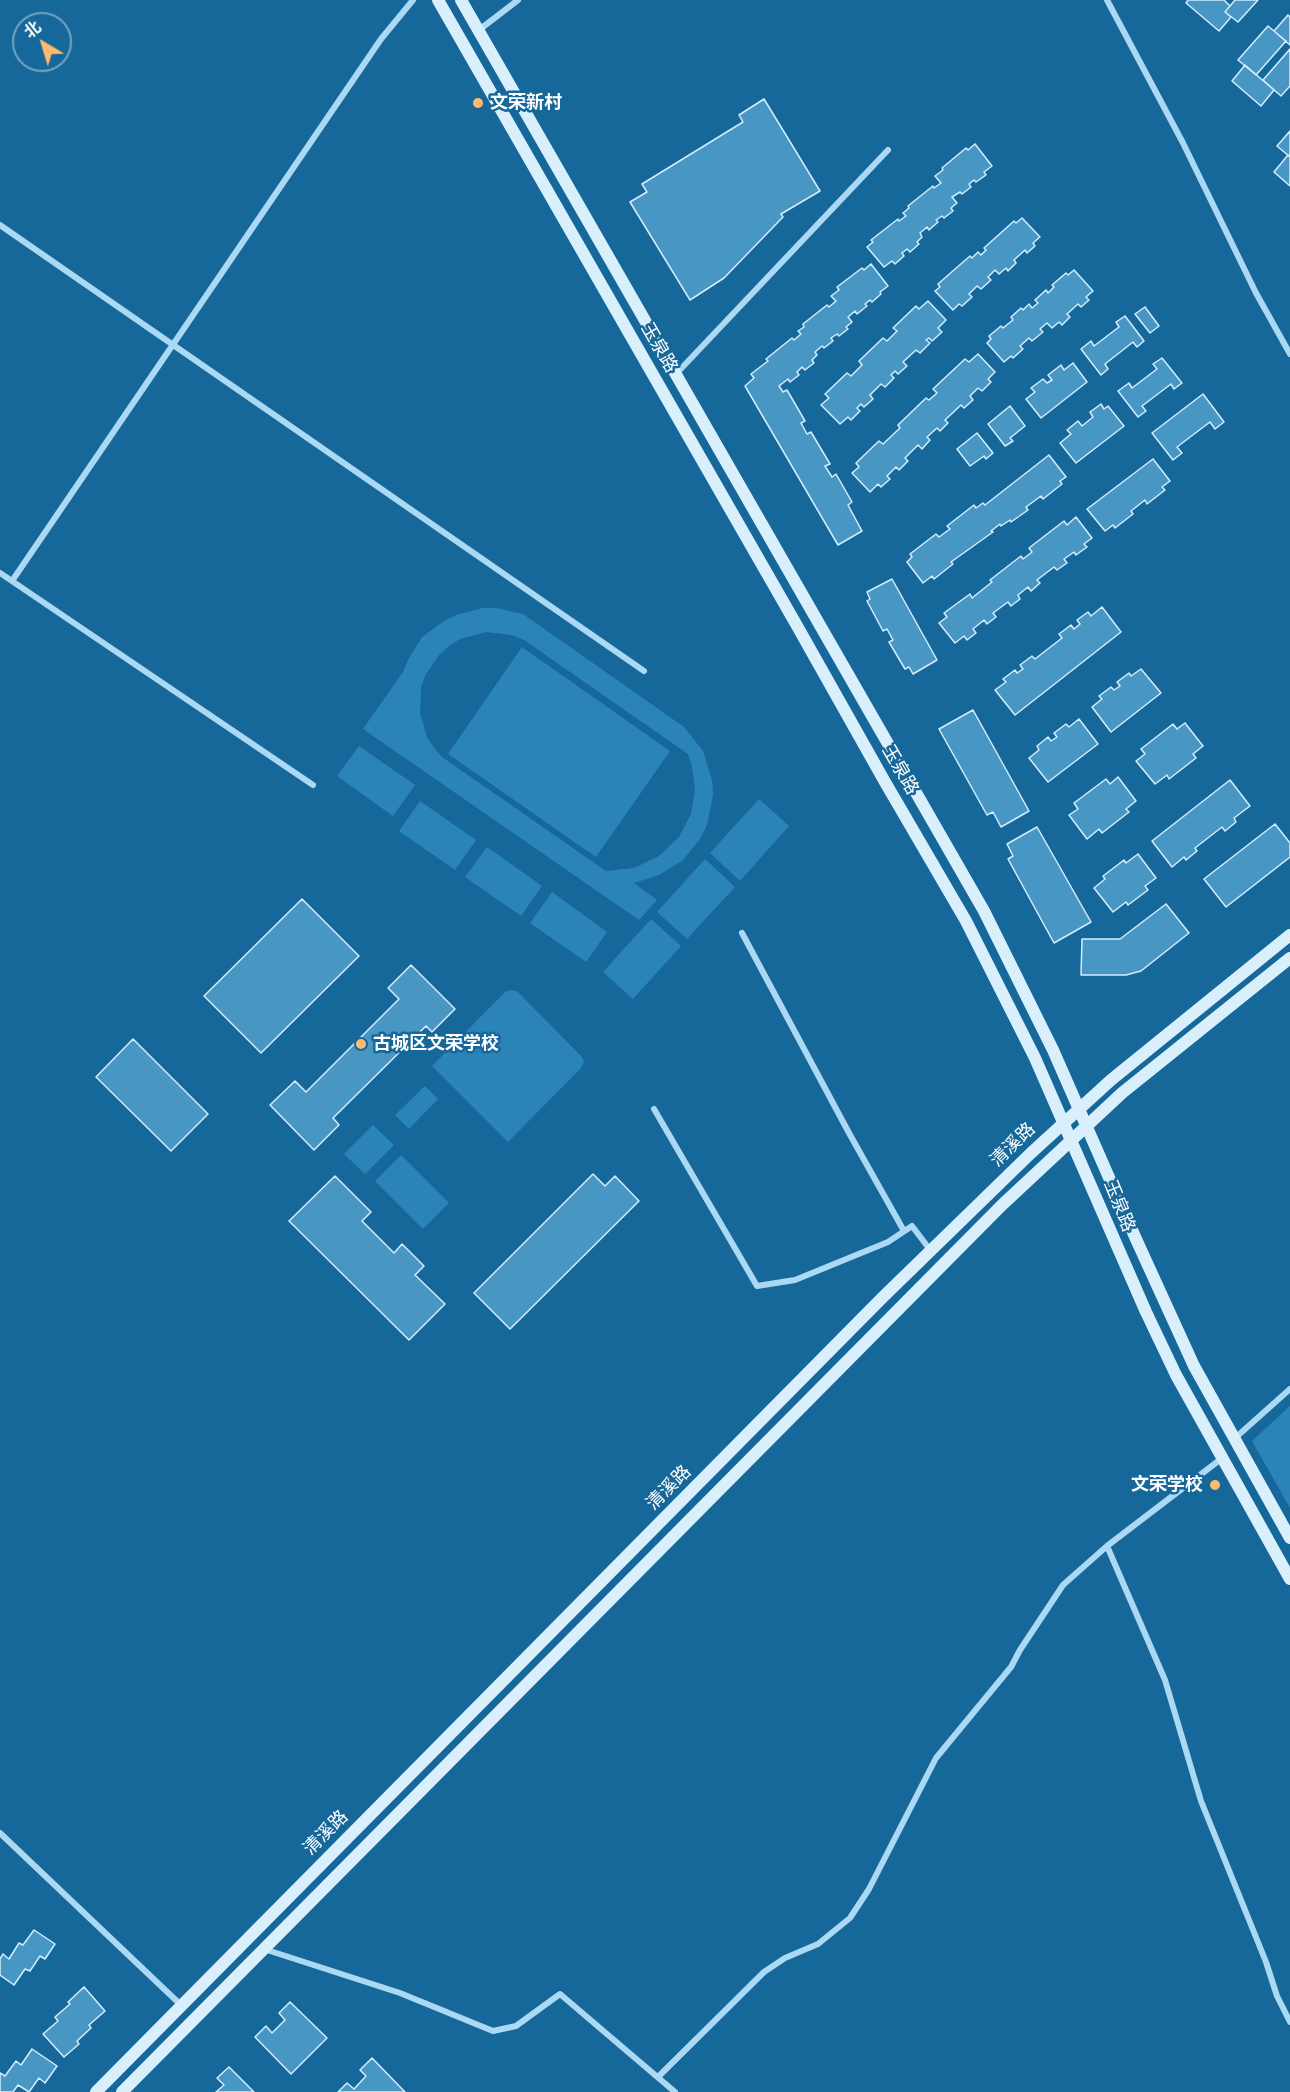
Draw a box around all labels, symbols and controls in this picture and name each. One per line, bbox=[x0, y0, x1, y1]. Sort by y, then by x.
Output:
north arrow bbox=[12, 12, 72, 72]
text: 北 bbox=[19, 16, 45, 43]
place label: 文荣新村 bbox=[490, 92, 562, 114]
marker: 文荣新村 bbox=[471, 96, 485, 110]
street label: 玉泉路 bbox=[636, 319, 682, 377]
street label: 玉泉路 bbox=[877, 741, 923, 799]
place label: 古城区文荣学校 bbox=[373, 1033, 499, 1055]
marker: 古城区文荣学校 bbox=[354, 1037, 368, 1051]
street label: 清溪路 bbox=[986, 1118, 1040, 1172]
street label: 玉泉路 bbox=[1099, 1177, 1139, 1235]
street label: 清溪路 bbox=[642, 1461, 696, 1515]
place label: 文荣学校 bbox=[1131, 1474, 1203, 1496]
marker: 文荣学校 bbox=[1208, 1478, 1222, 1492]
street label: 清溪路 bbox=[299, 1806, 353, 1860]

